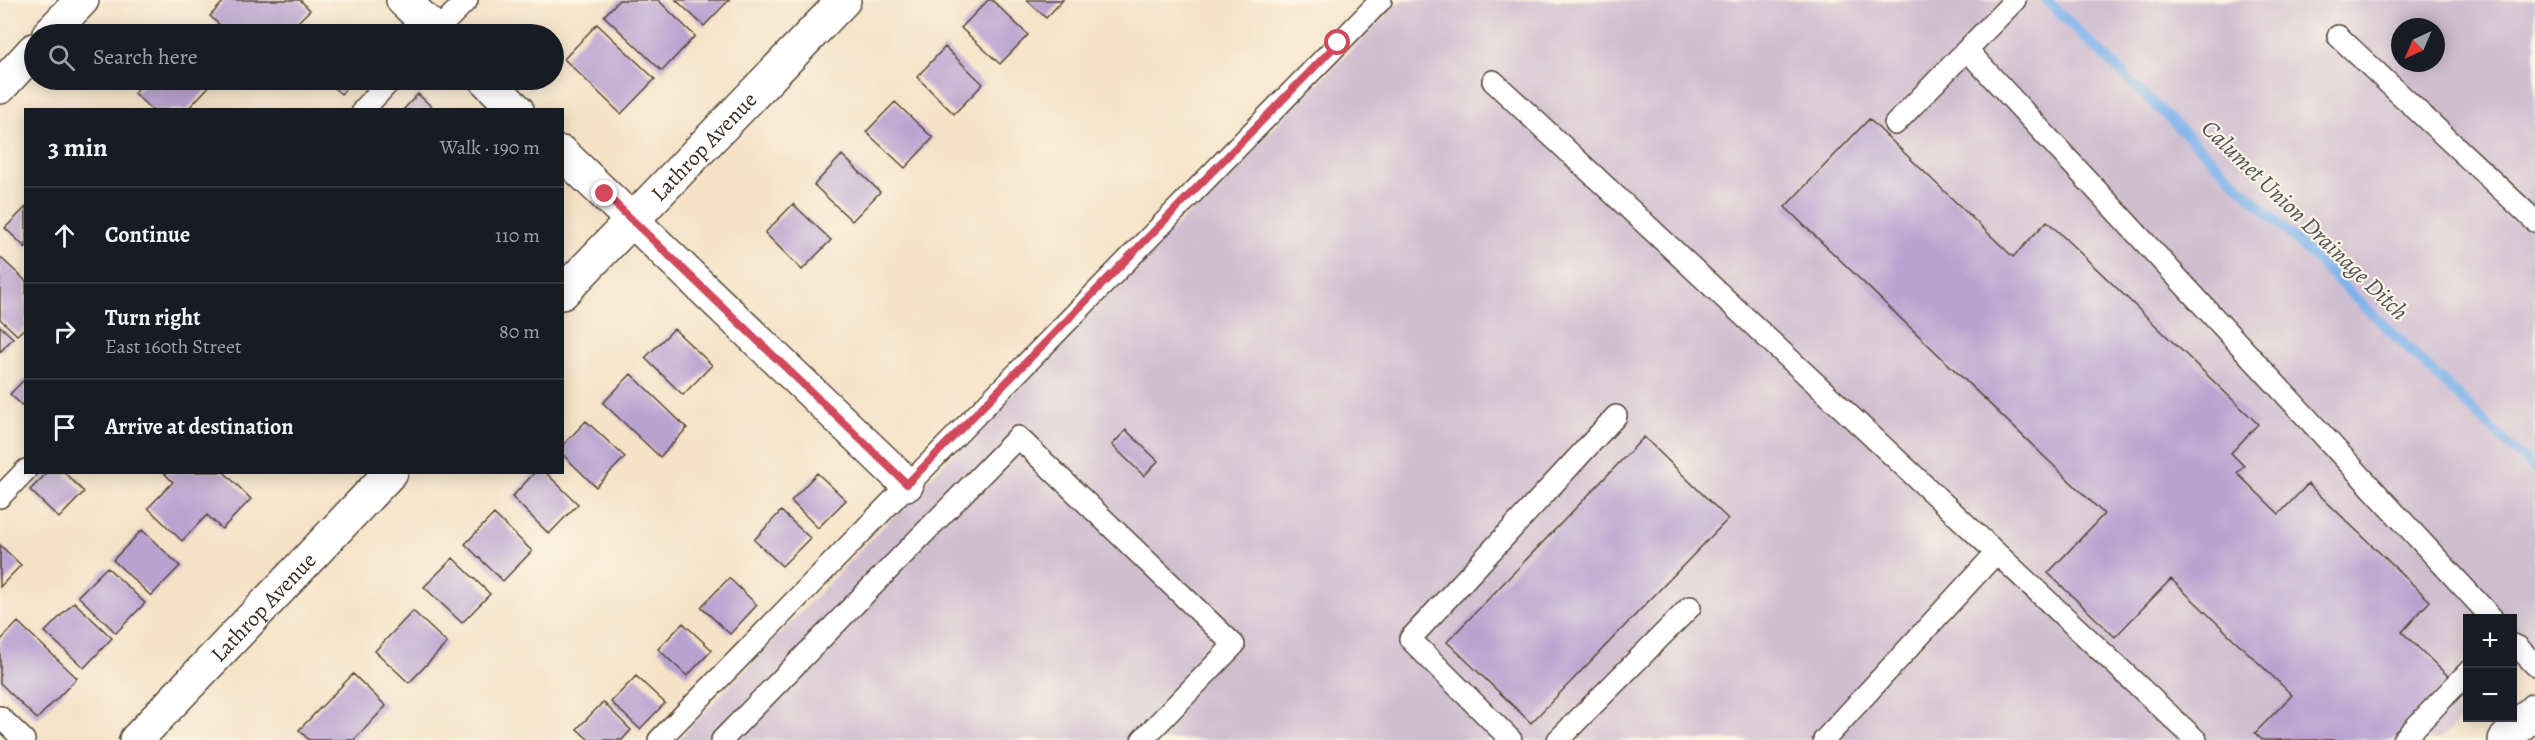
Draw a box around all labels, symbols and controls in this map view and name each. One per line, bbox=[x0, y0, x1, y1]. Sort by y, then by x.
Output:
north arrow bbox=[2391, 18, 2445, 72]
search box bbox=[24, 24, 564, 90]
route start bbox=[1324, 29, 1350, 55]
icon: search bbox=[45, 41, 78, 74]
text: Search here bbox=[93, 42, 198, 72]
street label: Lathrop Avenue bbox=[644, 85, 764, 208]
water label: Calumet Union Drainage Ditch bbox=[2195, 113, 2415, 327]
text: 3 min bbox=[48, 130, 108, 165]
text: Walk · 190 m bbox=[440, 134, 540, 161]
route end bbox=[591, 180, 617, 206]
icon: ahead bbox=[48, 219, 81, 252]
text: Continue bbox=[105, 220, 190, 250]
text: 110 m bbox=[495, 222, 540, 249]
text: Turn right bbox=[105, 303, 201, 333]
icon: right bbox=[48, 315, 81, 348]
text: 80 m bbox=[499, 318, 540, 345]
text: East 160th Street bbox=[105, 333, 242, 360]
icon: arrive bbox=[48, 411, 81, 444]
text: Arrive at destination bbox=[105, 412, 294, 442]
street label: Lathrop Avenue bbox=[204, 546, 323, 669]
map controls bbox=[2463, 614, 2517, 722]
button: + bbox=[2463, 614, 2517, 668]
button: − bbox=[2463, 668, 2517, 722]

